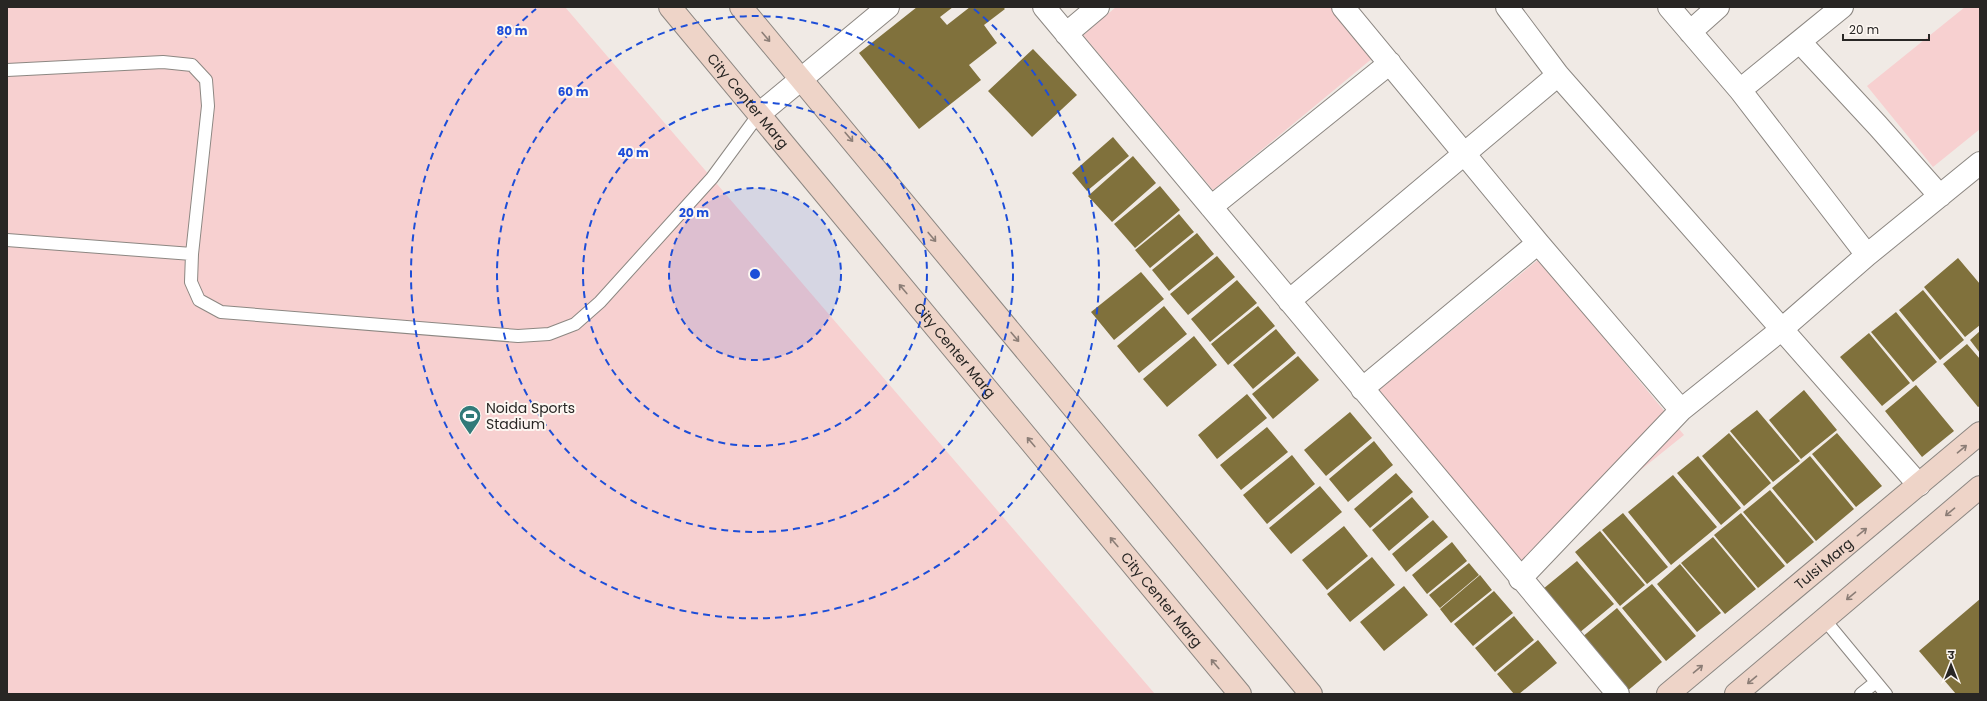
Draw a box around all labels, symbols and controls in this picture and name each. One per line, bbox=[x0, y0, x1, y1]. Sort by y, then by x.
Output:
scale bar bbox=[1843, 16, 1929, 42]
text: 20 m bbox=[1849, 21, 1879, 38]
text: 80 m bbox=[497, 22, 528, 39]
one-way arrow bbox=[762, 32, 771, 42]
street label: City Center Marg bbox=[702, 49, 793, 153]
text: 60 m bbox=[558, 83, 589, 100]
one-way arrow bbox=[845, 132, 854, 143]
text: 40 m bbox=[617, 144, 649, 161]
text: 20 m bbox=[679, 204, 709, 221]
one-way arrow bbox=[928, 232, 936, 243]
centre of rings bbox=[748, 267, 762, 281]
one-way arrow bbox=[899, 283, 908, 294]
street label: City Center Marg bbox=[909, 298, 1000, 402]
one-way arrow bbox=[1011, 332, 1019, 343]
place label: Noida Sports Stadium bbox=[486, 398, 575, 434]
sports icon: Noida Sports Stadium bbox=[457, 403, 483, 436]
one-way arrow bbox=[1027, 437, 1036, 448]
one-way arrow bbox=[1957, 444, 1967, 453]
one-way arrow bbox=[1945, 508, 1956, 517]
one-way arrow bbox=[1857, 527, 1867, 536]
street label: Tulsi Marg bbox=[1790, 533, 1857, 594]
one-way arrow bbox=[1110, 537, 1119, 548]
street label: City Center Marg bbox=[1116, 548, 1207, 652]
one-way arrow bbox=[1846, 592, 1856, 601]
north arrow bbox=[1931, 645, 1971, 685]
text: उ bbox=[1947, 647, 1955, 663]
one-way arrow bbox=[1211, 659, 1220, 669]
one-way arrow bbox=[1692, 664, 1703, 673]
one-way arrow bbox=[1747, 676, 1757, 685]

